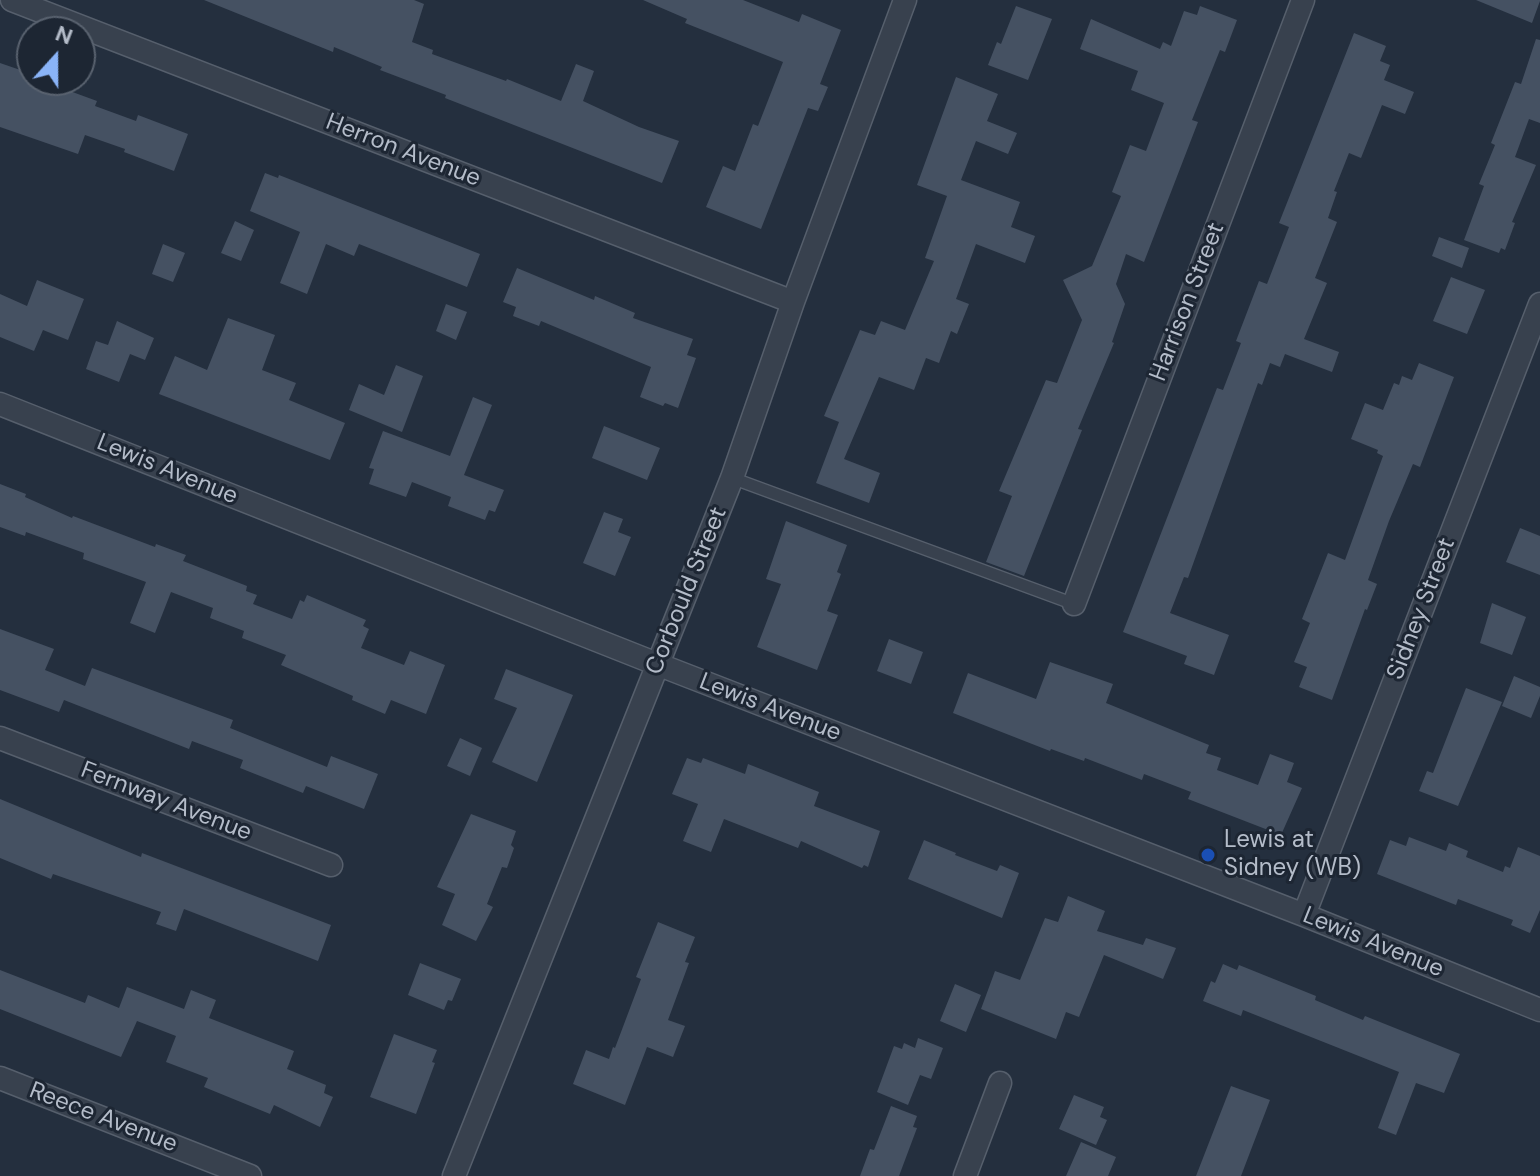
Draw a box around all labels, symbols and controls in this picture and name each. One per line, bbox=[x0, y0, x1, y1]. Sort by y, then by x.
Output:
north arrow bbox=[16, 16, 96, 96]
text: N bbox=[51, 19, 77, 51]
street label: Herron Avenue bbox=[322, 108, 484, 194]
street label: Harrison Street bbox=[1145, 219, 1231, 385]
street label: Lewis Avenue bbox=[92, 429, 242, 511]
street label: Corbould Street bbox=[640, 503, 734, 679]
street label: Sidney Street bbox=[1382, 534, 1462, 684]
street label: Lewis Avenue bbox=[695, 668, 845, 748]
street label: Fernway Avenue bbox=[77, 756, 255, 848]
place label: Lewis at Sidney (WB) bbox=[1224, 827, 1361, 883]
marker: Lewis at Sidney (WB) bbox=[1199, 846, 1217, 864]
street label: Lewis Avenue bbox=[1298, 902, 1448, 984]
street label: Reece Avenue bbox=[25, 1077, 181, 1159]

